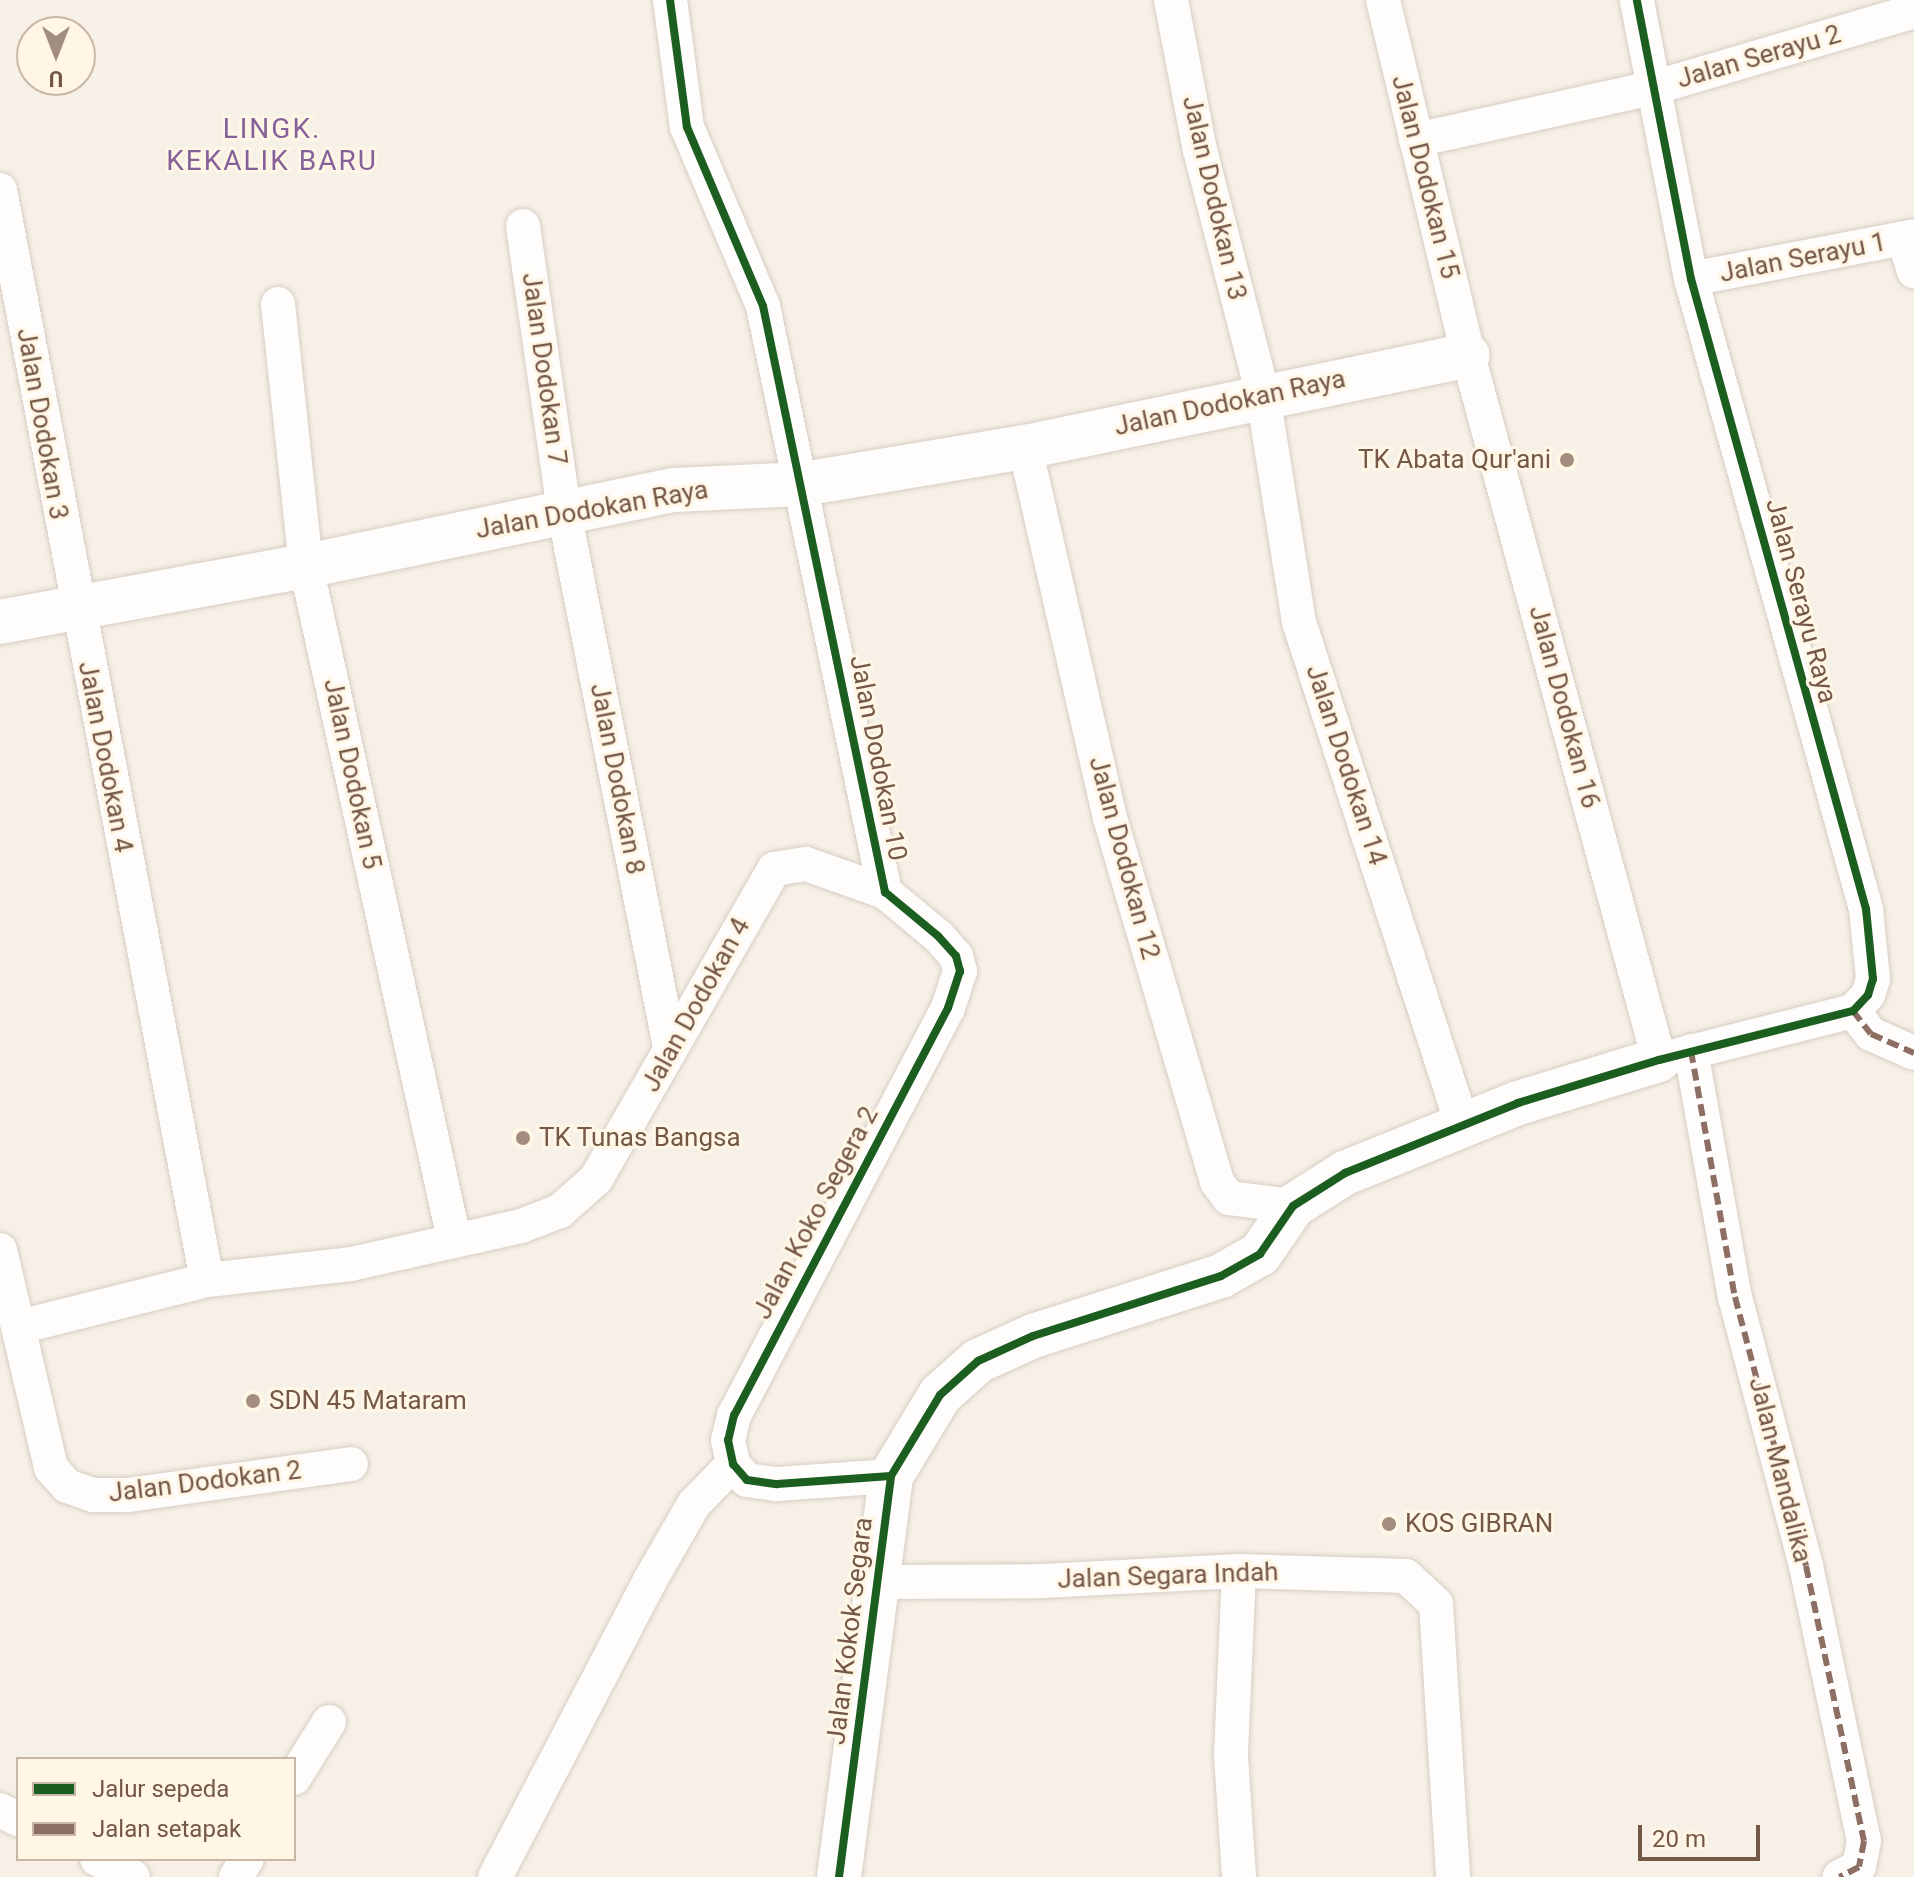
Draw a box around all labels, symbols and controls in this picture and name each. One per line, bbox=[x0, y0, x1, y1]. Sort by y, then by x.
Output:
north arrow bbox=[16, 16, 96, 96]
street label: Jalan Serayu 2 bbox=[1674, 19, 1844, 95]
text: U bbox=[49, 66, 63, 91]
street label: Jalan Dodokan 15 bbox=[1385, 72, 1465, 282]
street label: Jalan Dodokan 13 bbox=[1175, 93, 1253, 303]
district label: LINGK. KEKALIK BARU bbox=[166, 112, 378, 178]
street label: Jalan Serayu 1 bbox=[1717, 227, 1889, 289]
street label: Jalan Dodokan 7 bbox=[515, 271, 573, 467]
street label: Jalan Dodokan 3 bbox=[10, 326, 74, 522]
street label: Jalan Dodokan Raya bbox=[1112, 363, 1348, 443]
place label: TK Abata Qur'ani bbox=[1358, 444, 1551, 476]
marker: TK Abata Qur'ani bbox=[1558, 451, 1576, 469]
street label: Jalan Dodokan Raya bbox=[473, 474, 711, 546]
street label: Jalan Serayu Raya bbox=[1759, 495, 1843, 707]
street label: Jalan Dodokan 16 bbox=[1522, 602, 1606, 812]
street label: Jalan Dodokan 10 bbox=[843, 653, 913, 863]
street label: Jalan Dodokan 4 bbox=[71, 659, 139, 855]
street label: Jalan Dodokan 14 bbox=[1299, 661, 1393, 869]
street label: Jalan Dodokan 5 bbox=[317, 676, 387, 872]
street label: Jalan Dodokan 8 bbox=[583, 681, 651, 877]
street label: Jalan Dodokan 12 bbox=[1082, 753, 1166, 963]
street label: Jalan Dodokan 4 bbox=[635, 913, 757, 1097]
street label: Jalan Koko Segera 2 bbox=[747, 1101, 885, 1325]
place label: TK Tunas Bangsa bbox=[539, 1122, 741, 1154]
marker: TK Tunas Bangsa bbox=[514, 1129, 532, 1147]
street label: Jalan Mandalika bbox=[1742, 1374, 1818, 1566]
place label: SDN 45 Mataram bbox=[269, 1385, 467, 1417]
marker: SDN 45 Mataram bbox=[244, 1392, 262, 1410]
street label: Jalan Dodokan 2 bbox=[107, 1455, 303, 1509]
place label: KOS GIBRAN bbox=[1405, 1508, 1553, 1540]
marker: KOS GIBRAN bbox=[1380, 1515, 1398, 1533]
street label: Jalan Kokok Segara bbox=[821, 1516, 879, 1746]
street label: Jalan Segara Indah bbox=[1057, 1557, 1279, 1595]
legend bbox=[16, 1757, 296, 1861]
text: Jalur sepeda bbox=[92, 1775, 229, 1803]
scale bar bbox=[1642, 1809, 1764, 1859]
text: Jalan setapak bbox=[92, 1815, 241, 1843]
text: 20 m bbox=[1652, 1825, 1706, 1853]

